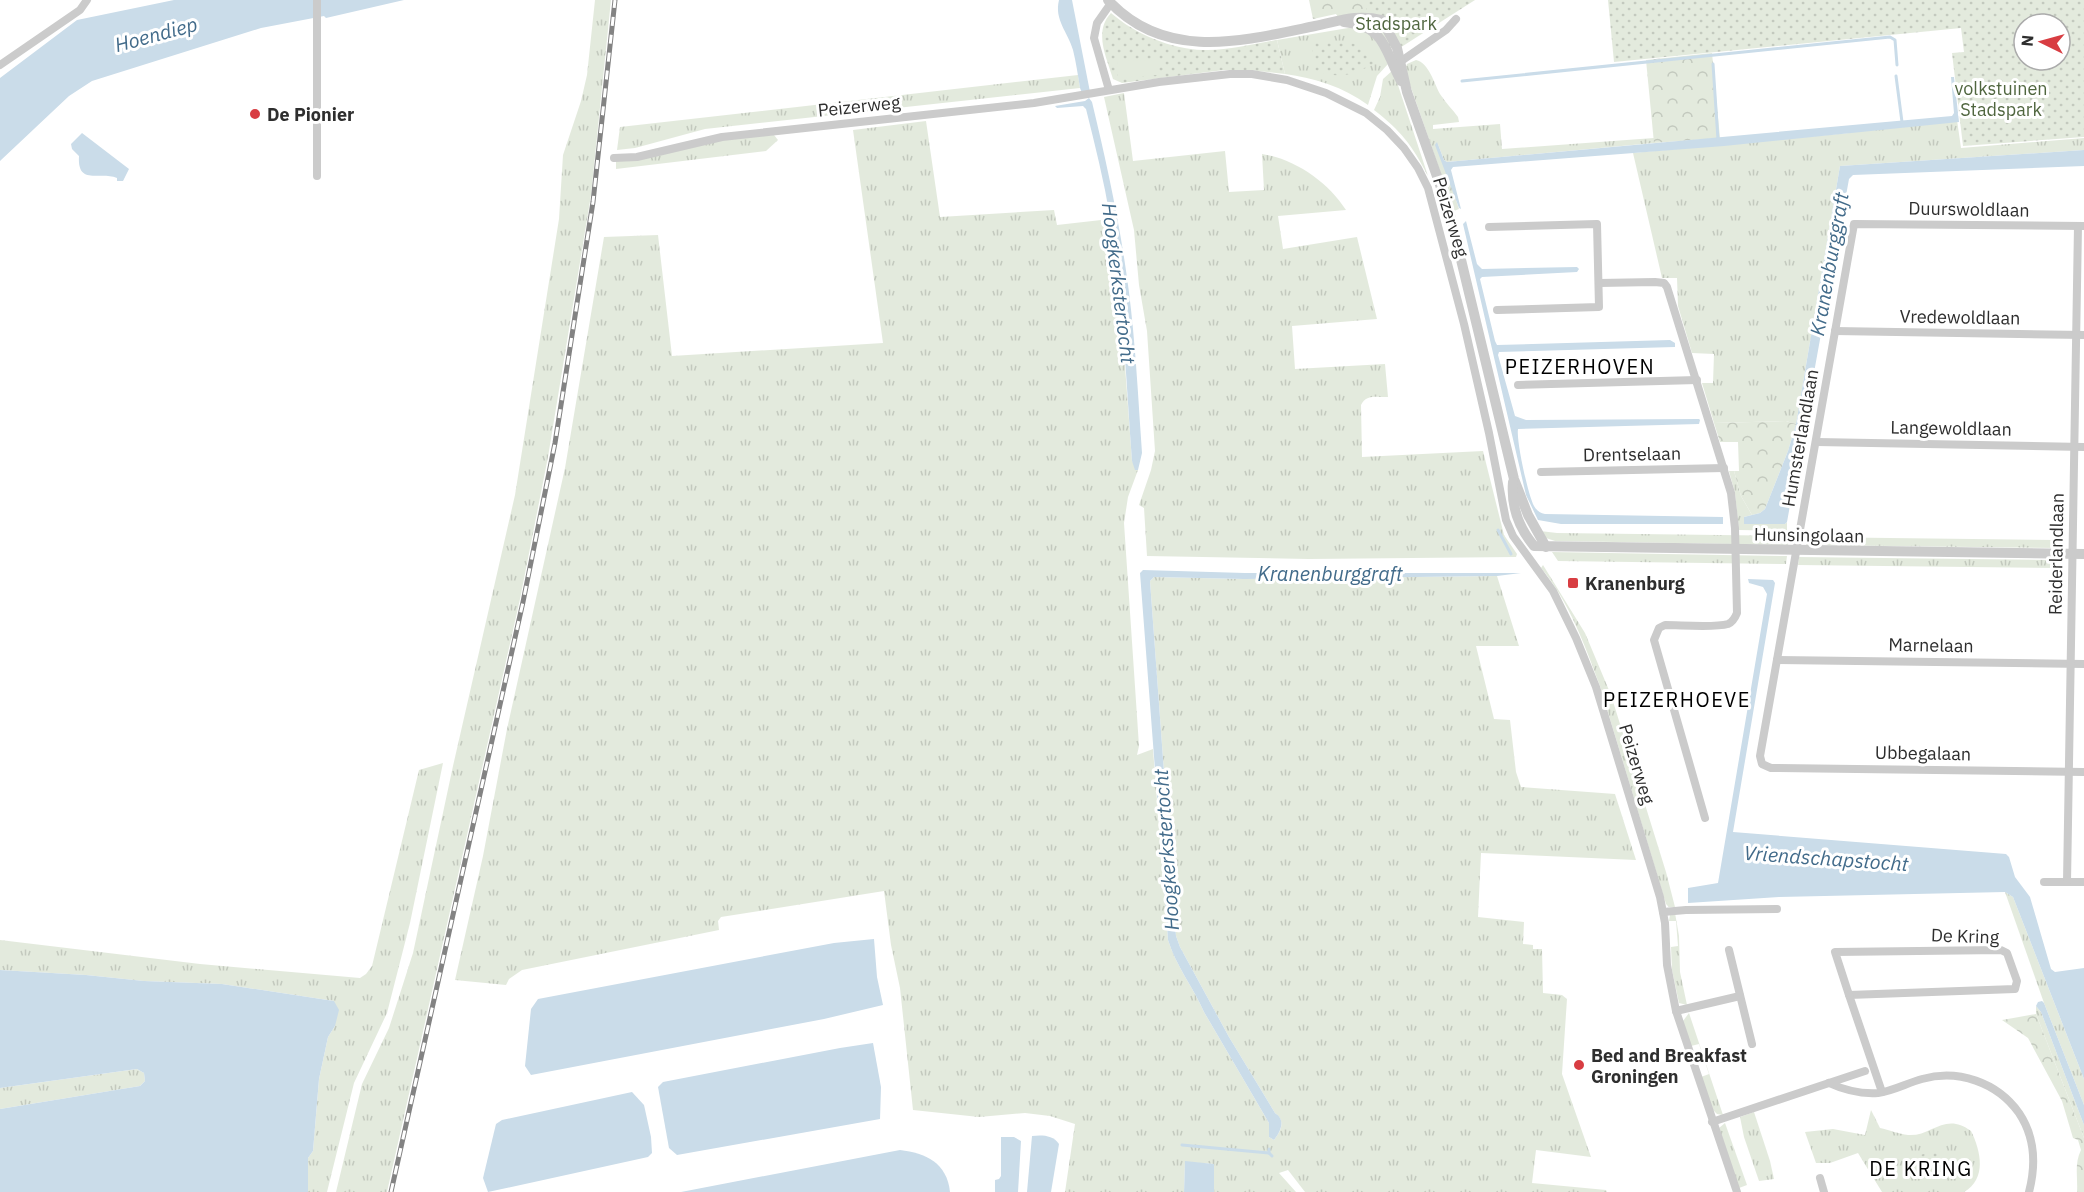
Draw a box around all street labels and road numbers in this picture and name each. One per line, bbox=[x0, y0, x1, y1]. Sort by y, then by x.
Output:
street label: Peizerweg bbox=[817, 90, 902, 122]
street label: Peizerweg bbox=[1428, 174, 1474, 260]
street label: Duurswoldlaan bbox=[1908, 196, 2030, 222]
street label: Vredewoldlaan bbox=[1899, 304, 2021, 330]
street label: Humsterlandlaan bbox=[1777, 367, 1823, 509]
street label: Langewoldlaan bbox=[1890, 415, 2012, 441]
street label: Drentselaan bbox=[1583, 442, 1681, 466]
street label: Reiderlandlaan bbox=[2043, 493, 2069, 615]
street label: Hunsingolaan bbox=[1754, 523, 1864, 547]
street label: Marnelaan bbox=[1888, 633, 1974, 657]
street label: Peizerweg bbox=[1614, 721, 1660, 807]
street label: Ubbegalaan bbox=[1875, 741, 1971, 765]
street label: De Kring bbox=[1930, 923, 2000, 949]

